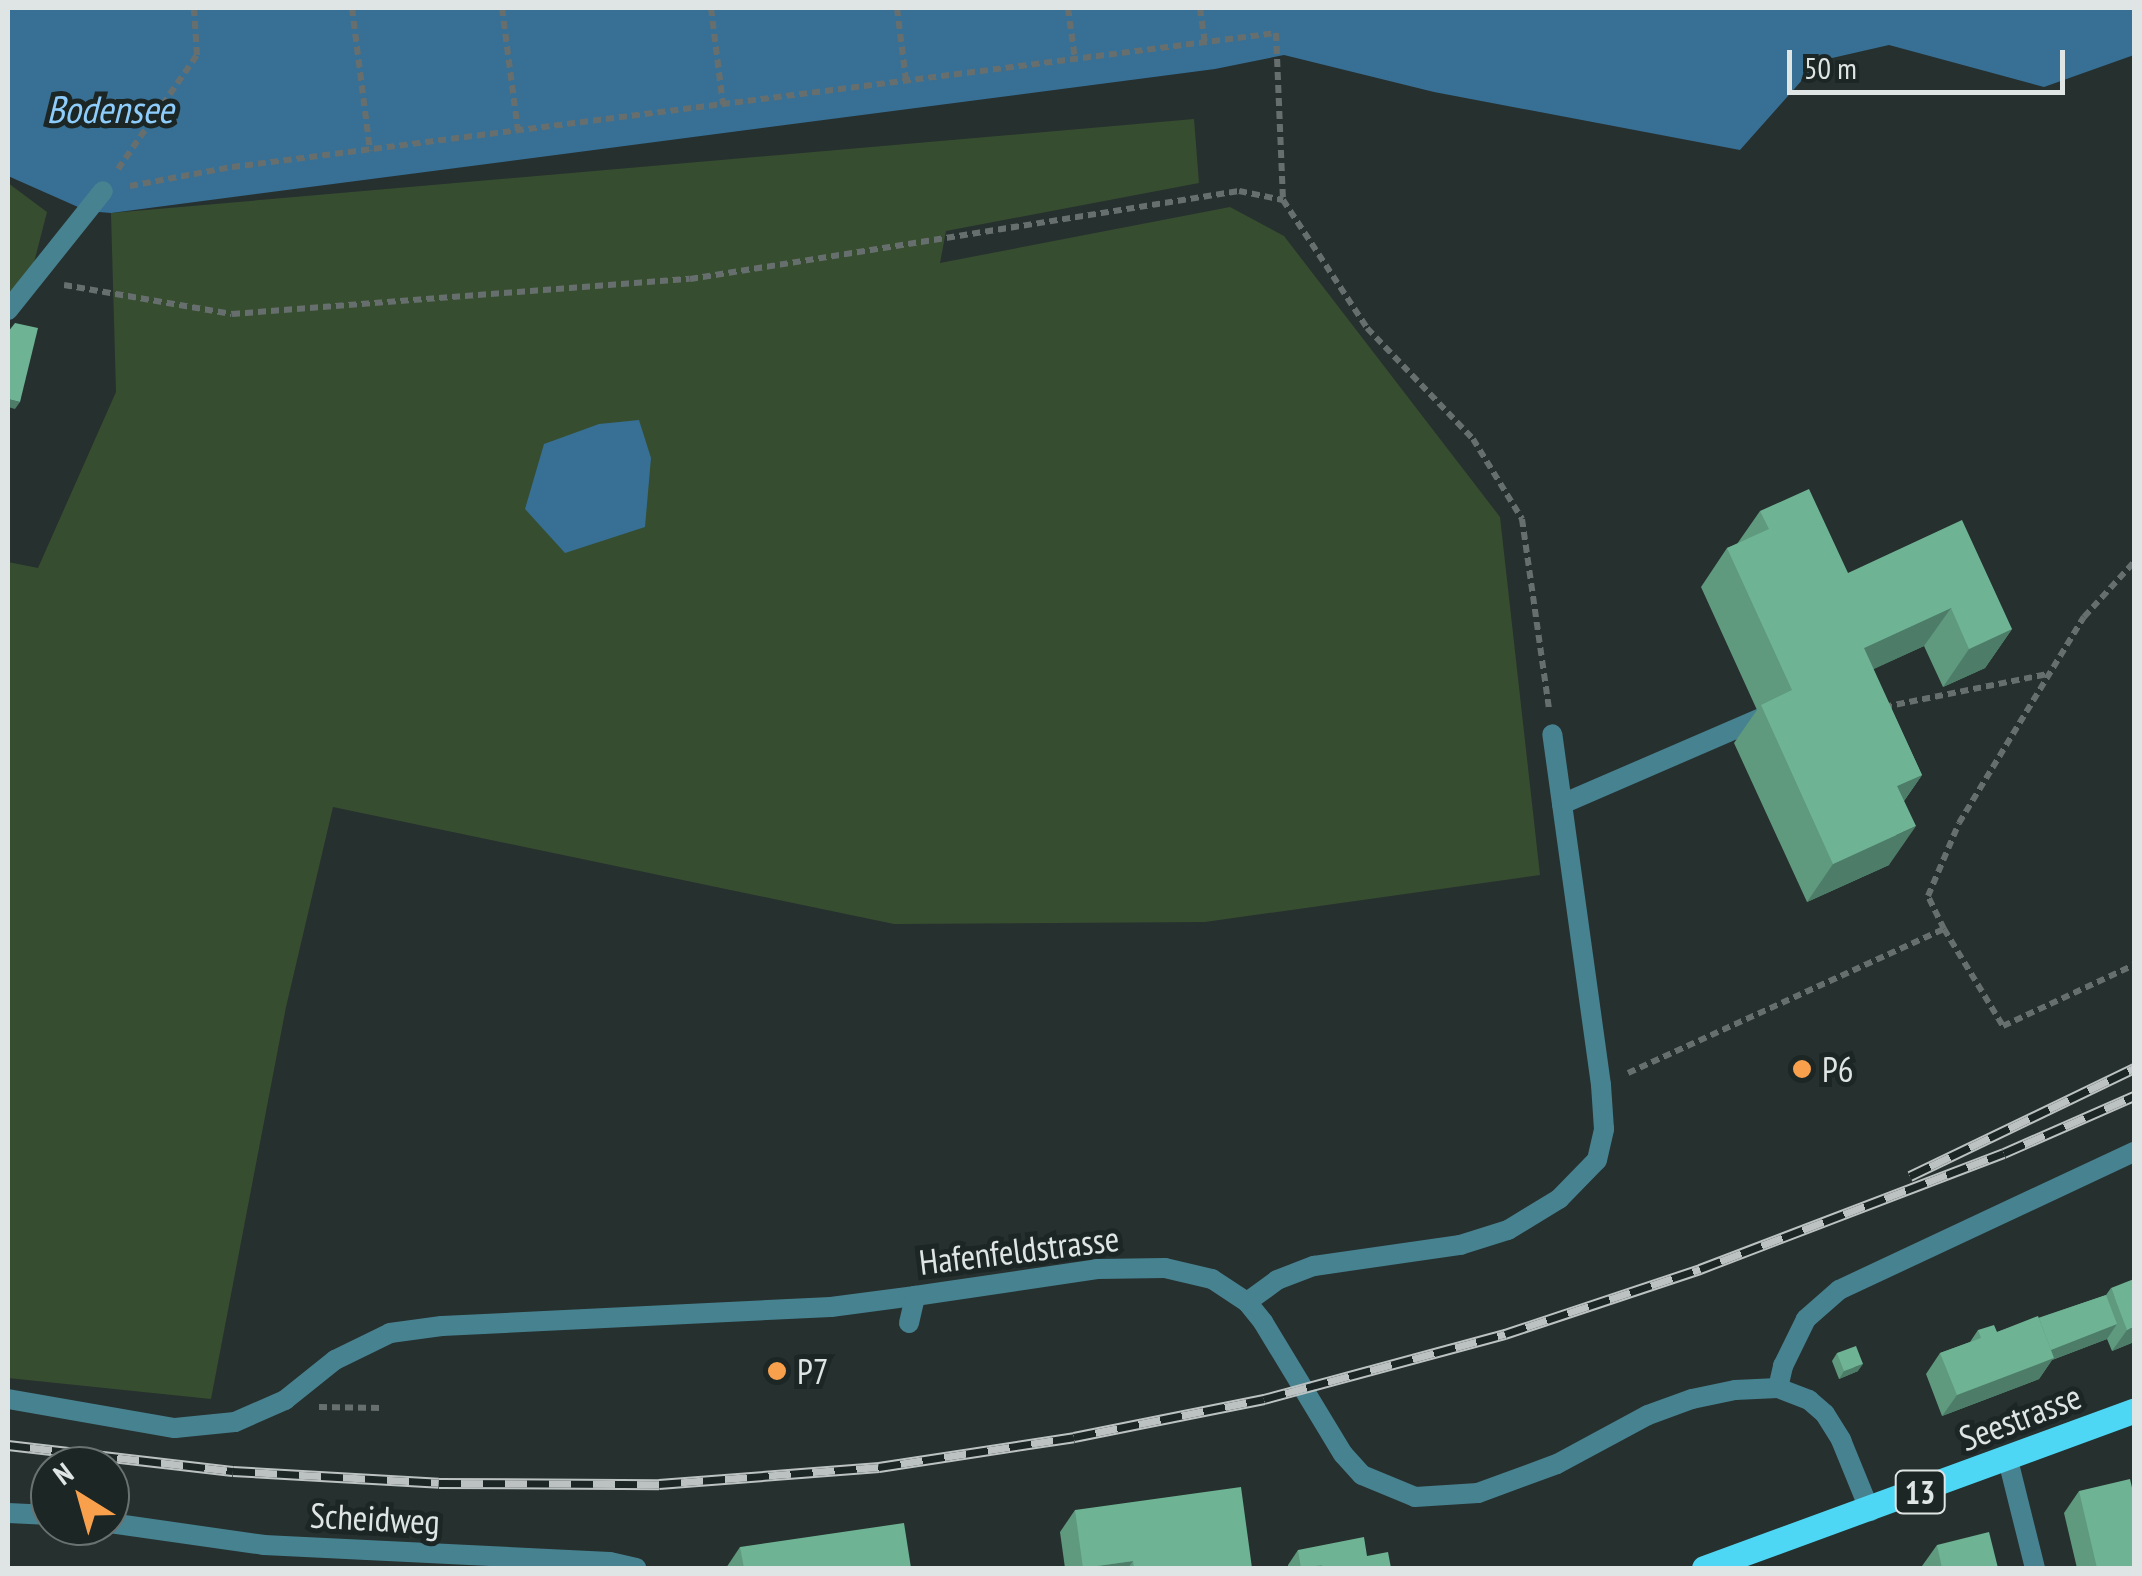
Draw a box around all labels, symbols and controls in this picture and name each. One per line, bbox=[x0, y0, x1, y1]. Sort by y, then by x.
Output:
scale bar bbox=[1792, 30, 2070, 92]
text: 50 m bbox=[1804, 48, 1857, 87]
water label: Bodensee bbox=[46, 86, 174, 132]
place label: P6 bbox=[1822, 1048, 1854, 1090]
marker: P6 bbox=[1791, 1058, 1813, 1080]
street label: Hafenfeldstrasse bbox=[917, 1217, 1121, 1283]
place label: P7 bbox=[797, 1350, 829, 1392]
marker: P7 bbox=[766, 1360, 788, 1382]
street label: Seestrasse bbox=[1953, 1375, 2087, 1459]
north arrow bbox=[30, 1446, 130, 1546]
text: N bbox=[46, 1454, 80, 1493]
road number: 13 bbox=[1892, 1465, 1948, 1519]
street label: Scheidweg bbox=[309, 1494, 441, 1542]

